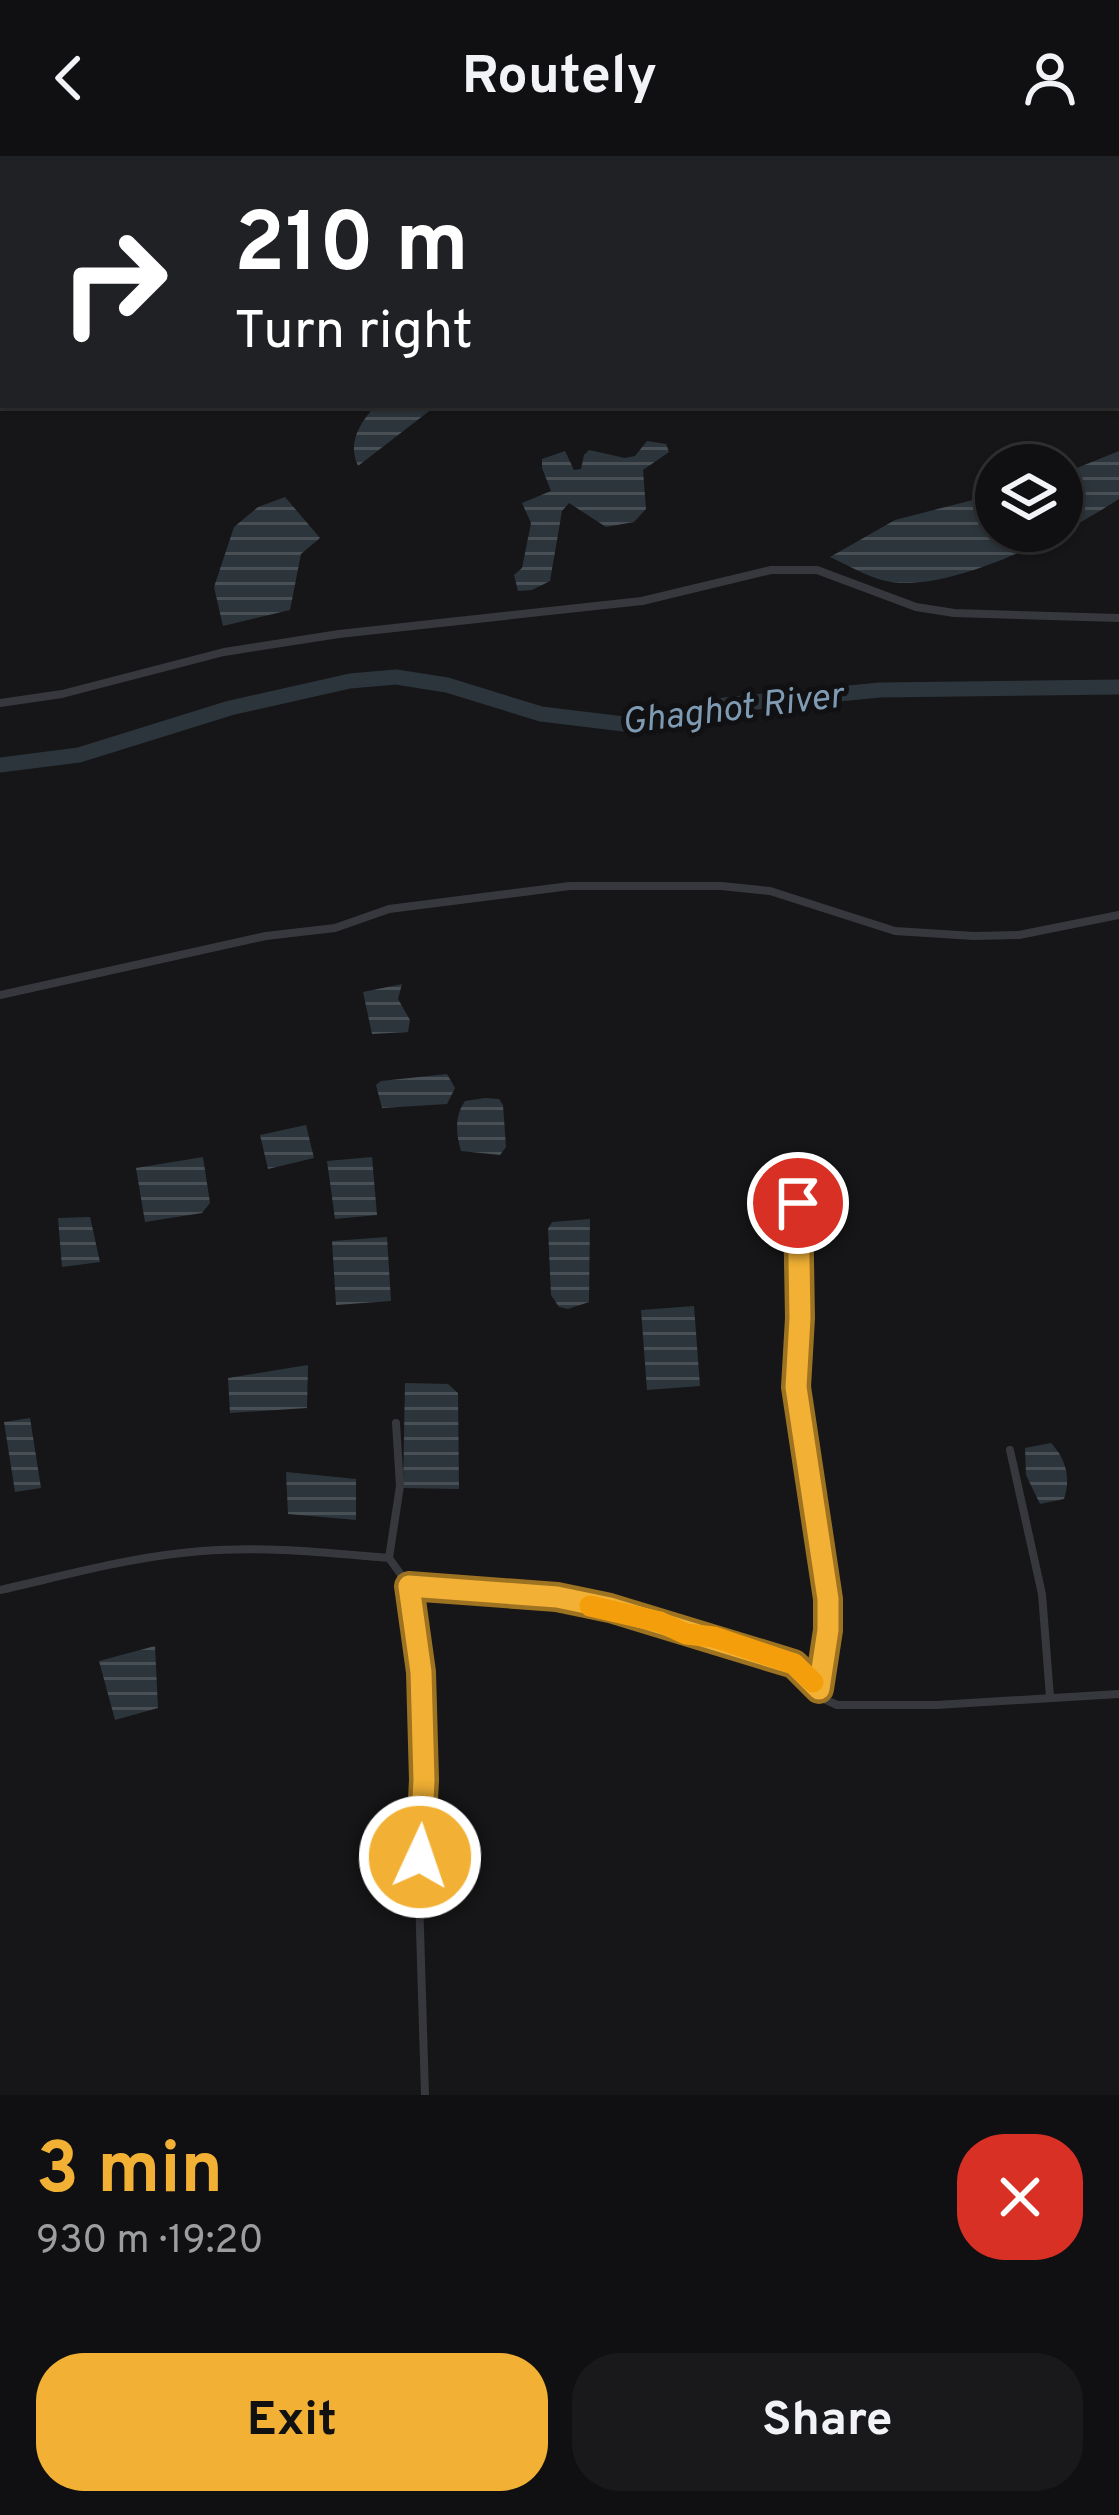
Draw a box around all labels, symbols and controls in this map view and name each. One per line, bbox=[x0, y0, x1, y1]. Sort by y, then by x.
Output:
text: Routely bbox=[462, 44, 657, 113]
icon: back bbox=[36, 45, 102, 111]
icon: person bbox=[1017, 45, 1083, 111]
text: 210 m bbox=[234, 195, 469, 301]
icon: right bbox=[36, 204, 192, 360]
text: Turn right bbox=[234, 299, 473, 368]
map controls bbox=[975, 444, 1083, 552]
button: layers bbox=[975, 444, 1083, 552]
water label: Ghaghot River bbox=[619, 674, 849, 747]
pin bbox=[747, 1152, 849, 1254]
icon: arrive bbox=[765, 1170, 831, 1236]
position arrow bbox=[357, 1794, 483, 1920]
text: 3 min bbox=[36, 2127, 223, 2219]
button: close bbox=[957, 2134, 1083, 2260]
text: 930 m · 19:20 bbox=[36, 2218, 263, 2267]
button: Exit bbox=[36, 2353, 548, 2491]
button: Share bbox=[572, 2353, 1083, 2491]

